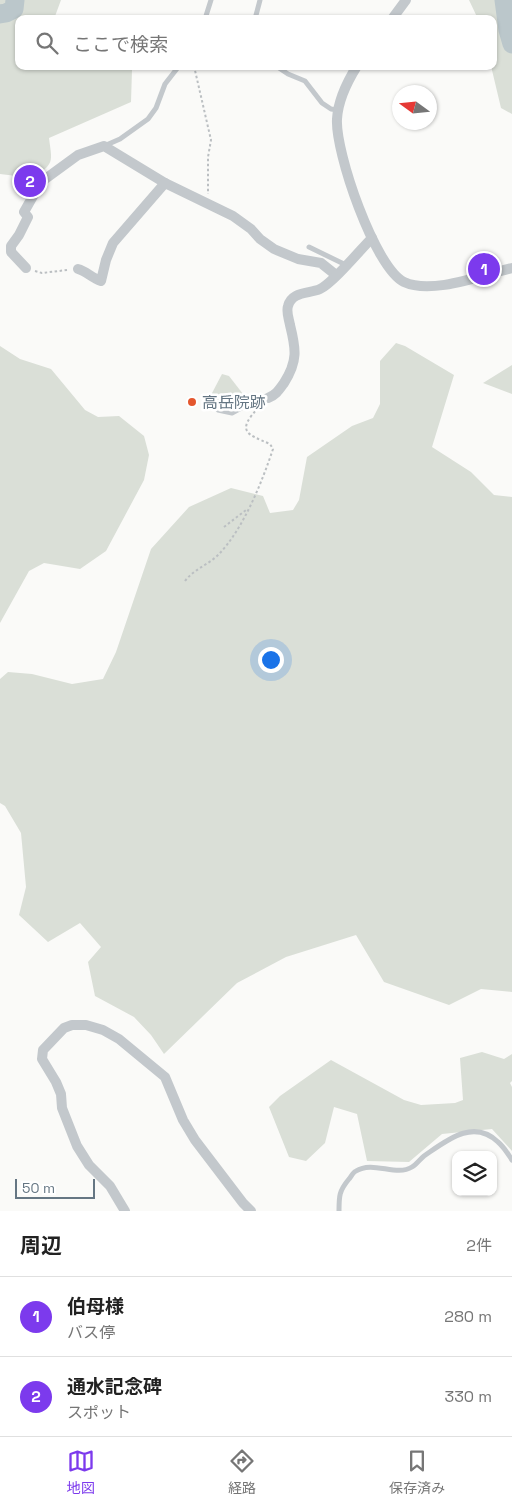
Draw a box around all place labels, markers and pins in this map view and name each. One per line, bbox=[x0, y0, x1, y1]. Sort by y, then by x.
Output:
pin: 2 bbox=[14, 162, 46, 200]
pin: 1 bbox=[468, 250, 500, 288]
place label: 高岳院跡 bbox=[202, 392, 266, 413]
marker: 高岳院跡 bbox=[186, 396, 198, 408]

